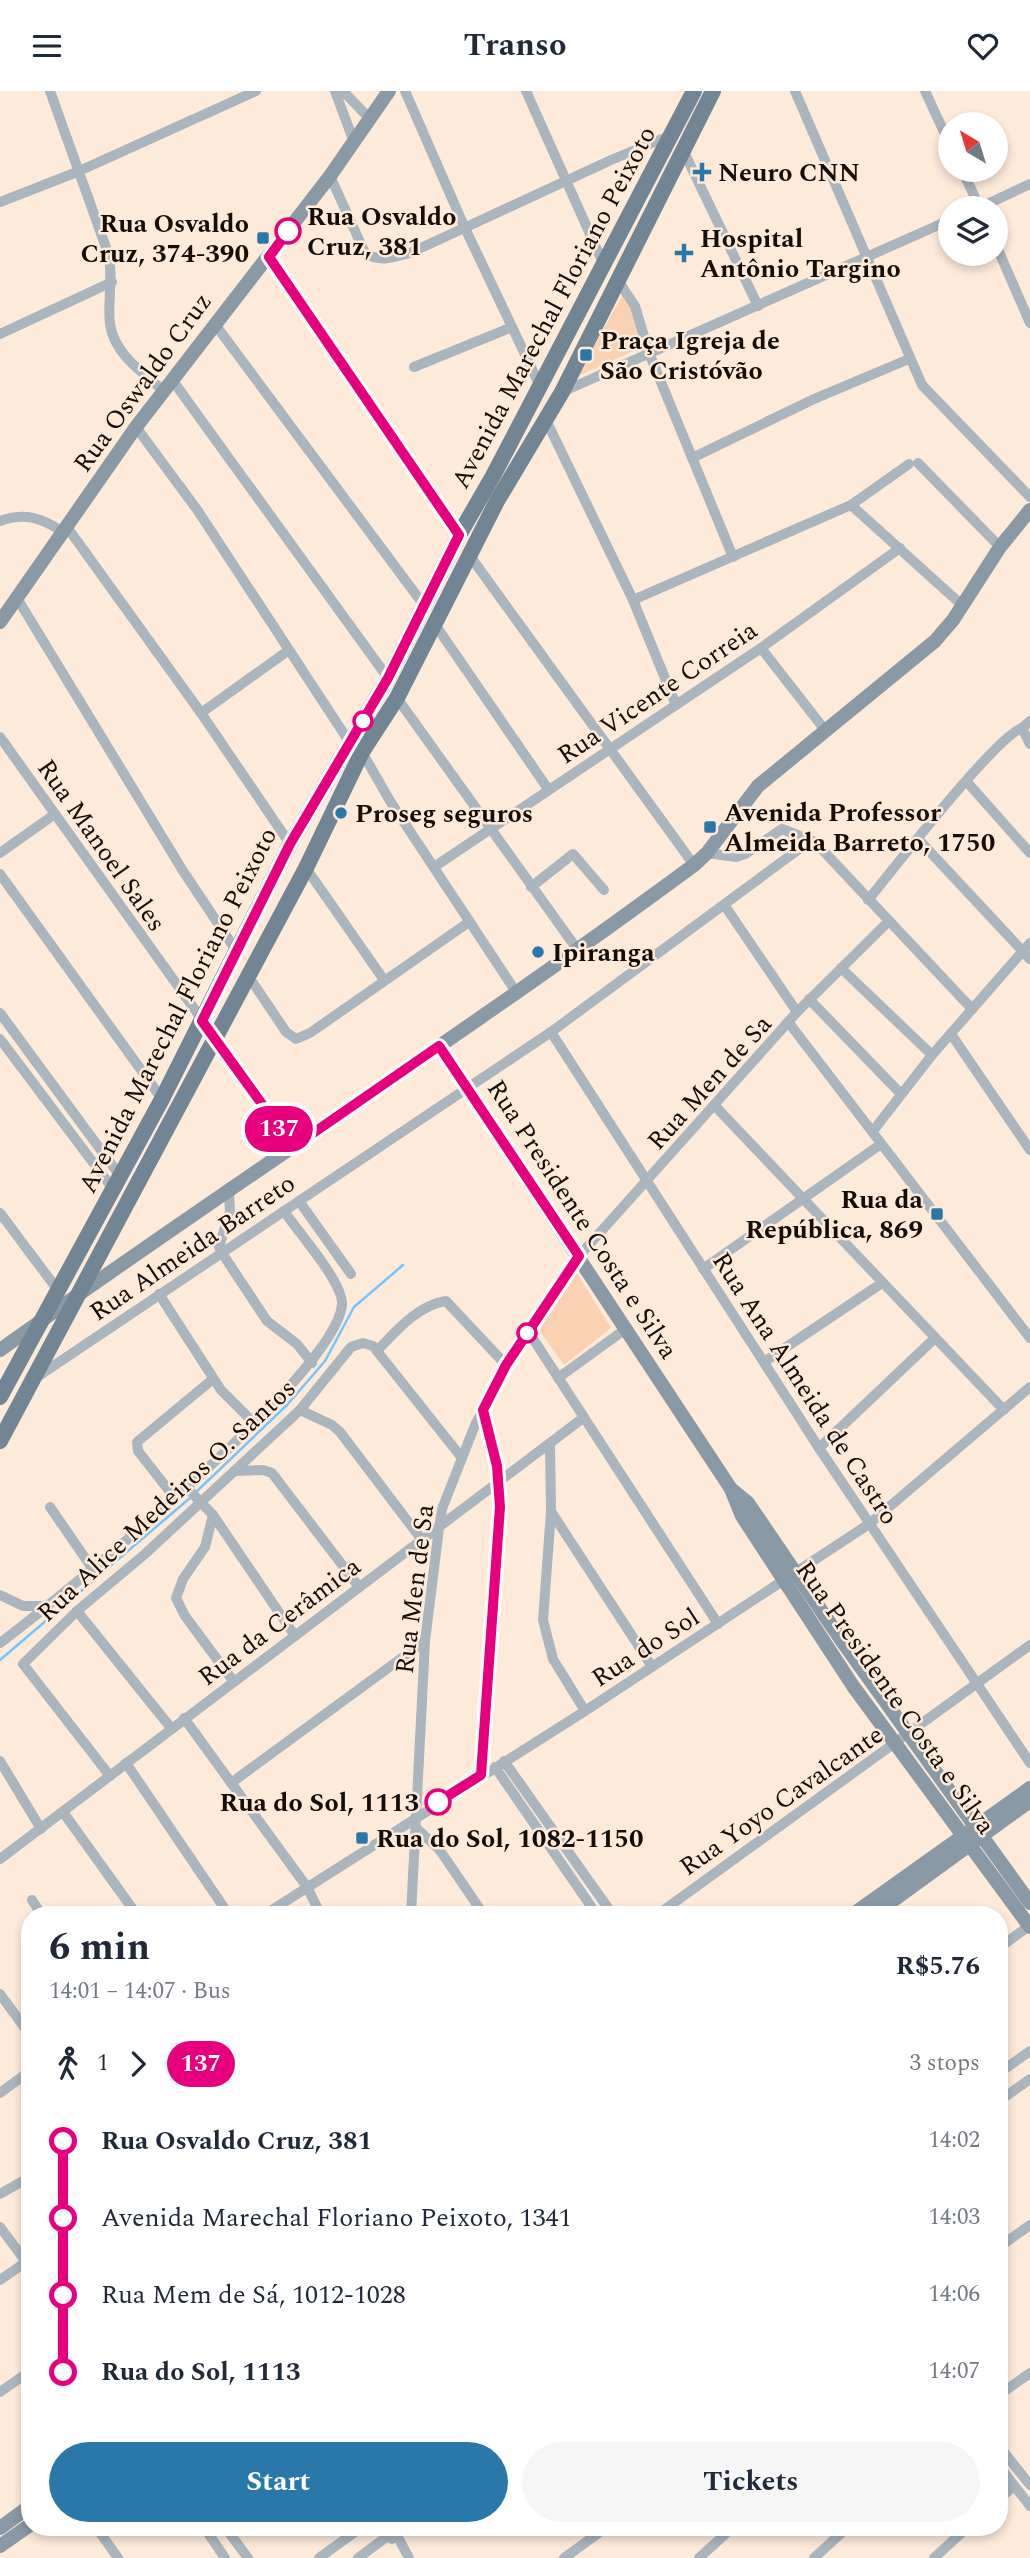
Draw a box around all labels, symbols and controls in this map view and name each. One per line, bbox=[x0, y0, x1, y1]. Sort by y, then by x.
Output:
text: Transo bbox=[463, 21, 567, 70]
icon: menu bbox=[28, 27, 66, 65]
icon: heart bbox=[964, 27, 1002, 65]
north arrow bbox=[938, 112, 1008, 182]
map controls bbox=[938, 112, 1008, 266]
street label: Avenida Marechal Floriano Peixoto bbox=[441, 119, 667, 496]
place label: Neuro CNN bbox=[718, 153, 860, 193]
marker: Neuro CNN bbox=[692, 162, 712, 182]
button: layers bbox=[938, 196, 1008, 266]
place label: Rua Osvaldo Cruz, 381 bbox=[307, 197, 456, 267]
place label: Rua Osvaldo Cruz, 374-390 bbox=[80, 204, 249, 274]
marker: Rua Osvaldo Cruz, 381 bbox=[275, 218, 301, 244]
place label: Hospital Antônio Targino bbox=[700, 219, 901, 289]
marker: Rua Osvaldo Cruz, 374-390 bbox=[255, 230, 271, 246]
marker: Hospital Antônio Targino bbox=[674, 243, 694, 263]
street label: Rua Oswaldo Cruz bbox=[64, 284, 222, 481]
place label: Praça Igreja de São Cristóvão bbox=[600, 321, 780, 391]
marker: Praça Igreja de São Cristóvão bbox=[578, 347, 594, 363]
street label: Rua Vicente Correia bbox=[549, 611, 766, 775]
unlabelled marker bbox=[353, 711, 373, 731]
street label: Rua Manoel Sales bbox=[27, 751, 176, 940]
place label: Avenida Professor Almeida Barreto, 1750 bbox=[724, 793, 995, 863]
place label: Proseg seguros bbox=[355, 794, 533, 834]
marker: Proseg seguros bbox=[333, 805, 349, 821]
marker: Avenida Professor Almeida Barreto, 1750 bbox=[702, 819, 718, 835]
street label: Avenida Marechal Floriano Peixoto bbox=[68, 821, 288, 1200]
place label: Ipiranga bbox=[552, 933, 655, 973]
marker: Ipiranga bbox=[530, 944, 546, 960]
street label: Rua Men de Sa bbox=[638, 1006, 782, 1160]
street label: Rua Presidente Costa e Silva bbox=[477, 1072, 688, 1368]
line badge: 137 bbox=[239, 1106, 319, 1152]
text: 137 bbox=[259, 1111, 299, 1147]
street label: Rua Almeida Barreto bbox=[81, 1164, 304, 1332]
place label: Rua da República, 869 bbox=[745, 1180, 924, 1250]
marker: Rua da República, 869 bbox=[929, 1206, 945, 1222]
street label: Rua Ana Almeida de Castro bbox=[702, 1244, 909, 1533]
unlabelled marker bbox=[517, 1323, 537, 1343]
street label: Rua Alice Medeiros O. Santos bbox=[28, 1369, 305, 1632]
street label: Rua Men de Sa bbox=[385, 1502, 445, 1676]
street label: Rua da Cerâmica bbox=[190, 1547, 370, 1696]
street label: Rua Presidente Costa e Silva bbox=[785, 1552, 1005, 1843]
street label: Rua do Sol bbox=[583, 1598, 708, 1698]
street label: Rua Yoyo Cavalcante bbox=[671, 1715, 892, 1886]
place label: Rua do Sol, 1113 bbox=[219, 1783, 419, 1823]
marker: Rua do Sol, 1113 bbox=[425, 1789, 451, 1815]
place label: Rua do Sol, 1082-1150 bbox=[376, 1819, 644, 1859]
marker: Rua do Sol, 1082-1150 bbox=[354, 1830, 370, 1846]
text: 6 min bbox=[49, 1919, 150, 1977]
text: R$5.76 bbox=[896, 1946, 980, 1986]
text: 14:01 – 14:07 · Bus bbox=[49, 1974, 231, 2009]
icon: walk bbox=[49, 2045, 87, 2083]
icon: forward bbox=[119, 2045, 157, 2083]
text: 1 bbox=[97, 2046, 109, 2081]
text: 137 bbox=[181, 2046, 221, 2082]
text: 3 stops bbox=[910, 2046, 980, 2081]
text: Rua Osvaldo Cruz, 381 bbox=[101, 2121, 372, 2161]
text: 14:02 bbox=[928, 2123, 980, 2158]
text: Avenida Marechal Floriano Peixoto, 1341 bbox=[101, 2198, 572, 2238]
text: 14:03 bbox=[928, 2200, 980, 2235]
text: Rua Mem de Sá, 1012-1028 bbox=[101, 2275, 406, 2315]
text: 14:06 bbox=[928, 2277, 980, 2312]
text: Rua do Sol, 1113 bbox=[101, 2352, 301, 2392]
text: 14:07 bbox=[928, 2354, 980, 2389]
button: Start bbox=[49, 2442, 508, 2522]
button: Tickets bbox=[522, 2442, 980, 2522]

